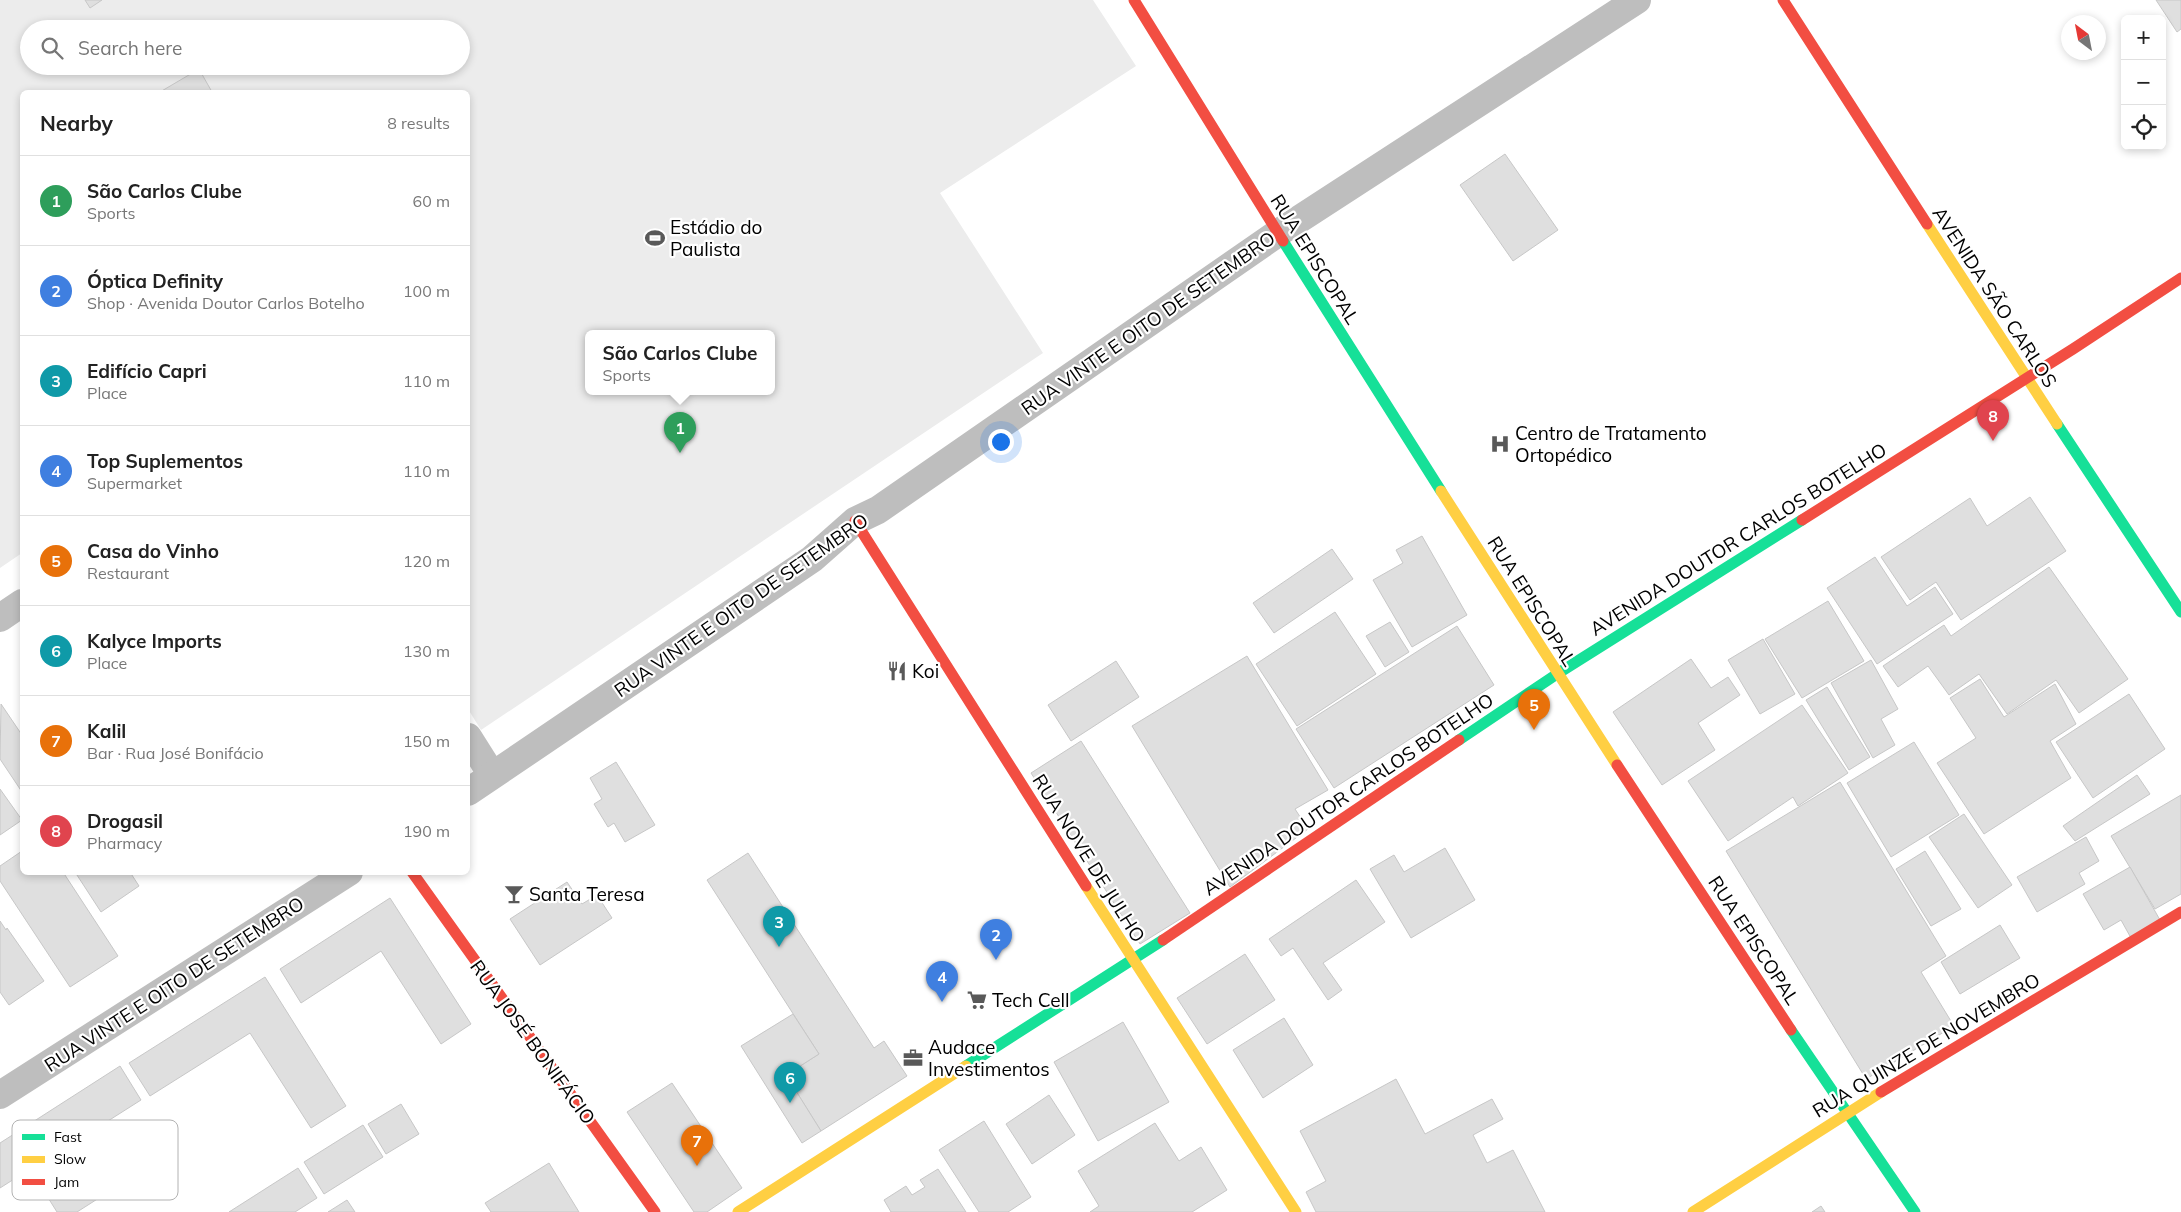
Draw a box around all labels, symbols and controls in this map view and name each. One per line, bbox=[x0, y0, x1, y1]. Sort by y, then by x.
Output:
north arrow bbox=[2061, 15, 2106, 60]
map controls bbox=[2121, 15, 2166, 150]
button: + bbox=[2121, 15, 2166, 60]
search box bbox=[20, 20, 470, 75]
icon: search bbox=[38, 34, 66, 62]
text: Search here bbox=[78, 36, 182, 60]
button: − bbox=[2121, 60, 2166, 105]
button: locate bbox=[2121, 105, 2166, 150]
text: Nearby bbox=[40, 110, 113, 136]
text: 8 results bbox=[387, 113, 450, 133]
text: São Carlos Clube bbox=[87, 179, 242, 203]
street label: RUA EPISCOPAL bbox=[1265, 190, 1365, 329]
text: 1 bbox=[51, 191, 61, 211]
text: 60 m bbox=[413, 191, 450, 211]
street label: AVENIDA SÃO CARLOS bbox=[1928, 202, 2062, 392]
text: Sports bbox=[87, 203, 135, 223]
place label: Estádio do Paulista bbox=[670, 215, 762, 261]
street label: RUA VINTE E OITO DE SETEMBRO bbox=[1016, 226, 1280, 420]
sports icon: Estádio do Paulista bbox=[644, 227, 666, 249]
text: Óptica Definity bbox=[87, 269, 223, 293]
text: 2 bbox=[51, 281, 61, 301]
text: 100 m bbox=[403, 281, 450, 301]
text: Shop · Avenida Doutor Carlos Botelho bbox=[87, 293, 365, 313]
popup bbox=[585, 330, 775, 395]
text: São Carlos Clube bbox=[603, 341, 757, 365]
text: Edifício Capri bbox=[87, 359, 207, 383]
text: Sports bbox=[603, 365, 651, 385]
text: 3 bbox=[51, 371, 61, 391]
text: 110 m bbox=[403, 371, 450, 391]
text: Place bbox=[87, 383, 127, 403]
pin: 8 bbox=[1977, 400, 2009, 441]
pin: 1 bbox=[664, 412, 696, 453]
place label: Centro de Tratamento Ortopédico bbox=[1515, 421, 1707, 467]
your location bbox=[988, 429, 1014, 455]
hospital icon: Centro de Tratamento Ortopédico bbox=[1489, 433, 1511, 455]
street label: AVENIDA DOUTOR CARLOS BOTELHO bbox=[1585, 437, 1891, 641]
text: Top Suplementos bbox=[87, 449, 243, 473]
text: 4 bbox=[51, 461, 61, 481]
text: 110 m bbox=[403, 461, 450, 481]
text: Supermarket bbox=[87, 473, 182, 493]
street label: RUA VINTE E OITO DE SETEMBRO bbox=[609, 508, 873, 702]
street label: RUA EPISCOPAL bbox=[1482, 532, 1582, 671]
text: Casa do Vinho bbox=[87, 539, 219, 563]
text: 5 bbox=[51, 551, 61, 571]
text: 120 m bbox=[403, 551, 450, 571]
text: Restaurant bbox=[87, 563, 169, 583]
text: Kalyce Imports bbox=[87, 629, 222, 653]
text: 6 bbox=[51, 641, 61, 661]
text: 130 m bbox=[403, 641, 450, 661]
text: Place bbox=[87, 653, 127, 673]
place label: Koi bbox=[912, 659, 939, 683]
restaurant icon: Koi bbox=[886, 660, 908, 682]
street label: AVENIDA DOUTOR CARLOS BOTELHO bbox=[1198, 687, 1498, 901]
pin: 5 bbox=[1518, 689, 1550, 730]
text: Kalil bbox=[87, 719, 126, 743]
text: 7 bbox=[51, 731, 61, 751]
text: 150 m bbox=[403, 731, 450, 751]
text: Bar · Rua José Bonifácio bbox=[87, 743, 264, 763]
street label: RUA NOVE DE JULHO bbox=[1027, 769, 1151, 947]
text: Drogasil bbox=[87, 809, 163, 833]
text: 8 bbox=[51, 821, 61, 841]
text: 190 m bbox=[403, 821, 450, 841]
text: Pharmacy bbox=[87, 833, 162, 853]
street label: RUA EPISCOPAL bbox=[1703, 871, 1805, 1009]
place label: Santa Teresa bbox=[529, 882, 645, 906]
bar icon: Santa Teresa bbox=[503, 883, 525, 905]
street label: RUA VINTE E OITO DE SETEMBRO bbox=[40, 891, 308, 1077]
pin: 3 bbox=[763, 906, 795, 947]
pin: 2 bbox=[980, 919, 1012, 960]
street label: RUA JOSÉ BONIFÁCIO bbox=[465, 955, 601, 1129]
pin: 4 bbox=[926, 961, 958, 1002]
street label: RUA QUINZE DE NOVEMBRO bbox=[1808, 967, 2044, 1123]
place label: Tech Cell bbox=[992, 988, 1070, 1012]
supermarket icon: Tech Cell bbox=[966, 989, 988, 1011]
place label: Audace Investimentos bbox=[928, 1035, 1050, 1081]
office icon: Audace Investimentos bbox=[902, 1047, 924, 1069]
pin: 6 bbox=[774, 1062, 806, 1103]
legend bbox=[12, 1120, 178, 1200]
pin: 7 bbox=[681, 1125, 713, 1166]
text: Fast bbox=[54, 1128, 82, 1146]
text: Slow bbox=[54, 1150, 86, 1168]
text: Jam bbox=[54, 1173, 79, 1191]

